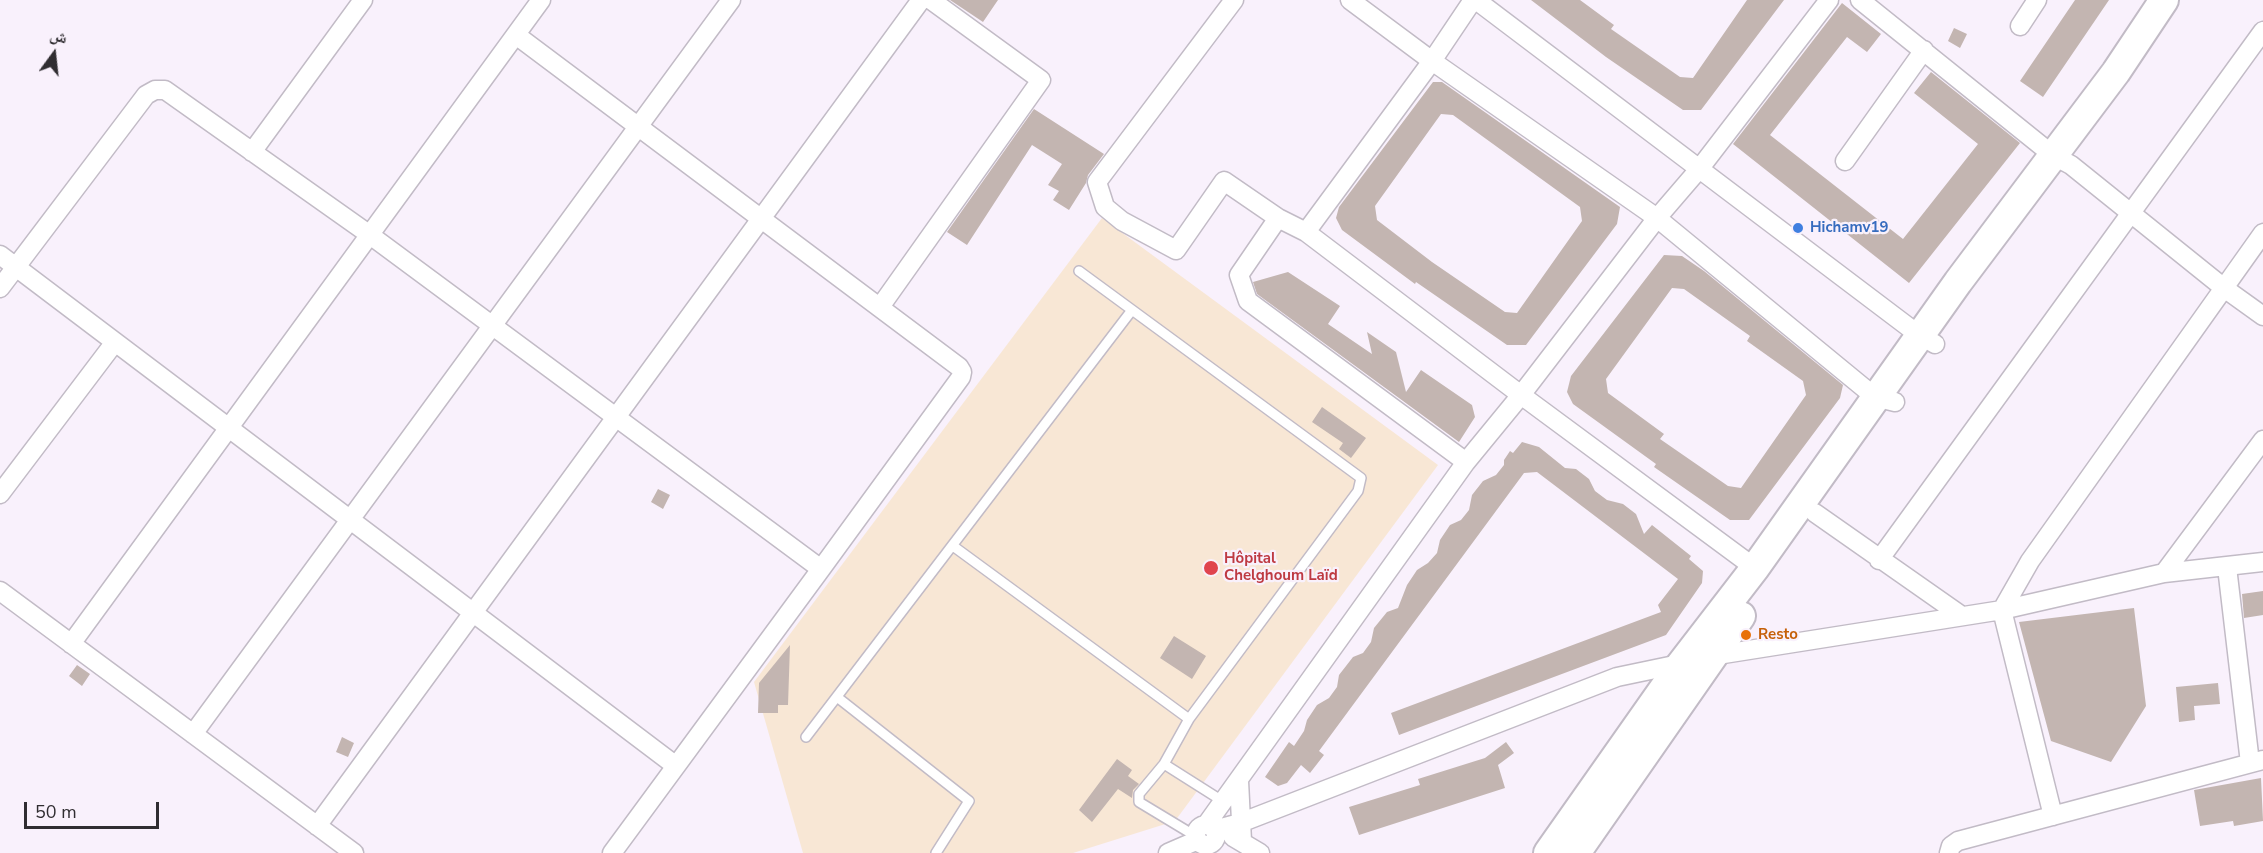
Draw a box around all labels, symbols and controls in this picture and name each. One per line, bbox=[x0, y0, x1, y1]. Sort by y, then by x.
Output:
north arrow bbox=[24, 24, 84, 84]
text: ش bbox=[48, 24, 70, 49]
place label: Hichamv19 bbox=[1810, 219, 1888, 237]
marker: Hichamv19 bbox=[1791, 221, 1805, 235]
place label: Hôpital Chelghoum Laïd bbox=[1224, 550, 1338, 585]
marker: Hôpital Chelghoum Laïd bbox=[1202, 559, 1220, 577]
place label: Resto bbox=[1758, 626, 1798, 644]
marker: Resto bbox=[1739, 628, 1753, 642]
scale bar bbox=[27, 790, 162, 828]
text: 50 m bbox=[35, 800, 77, 824]

